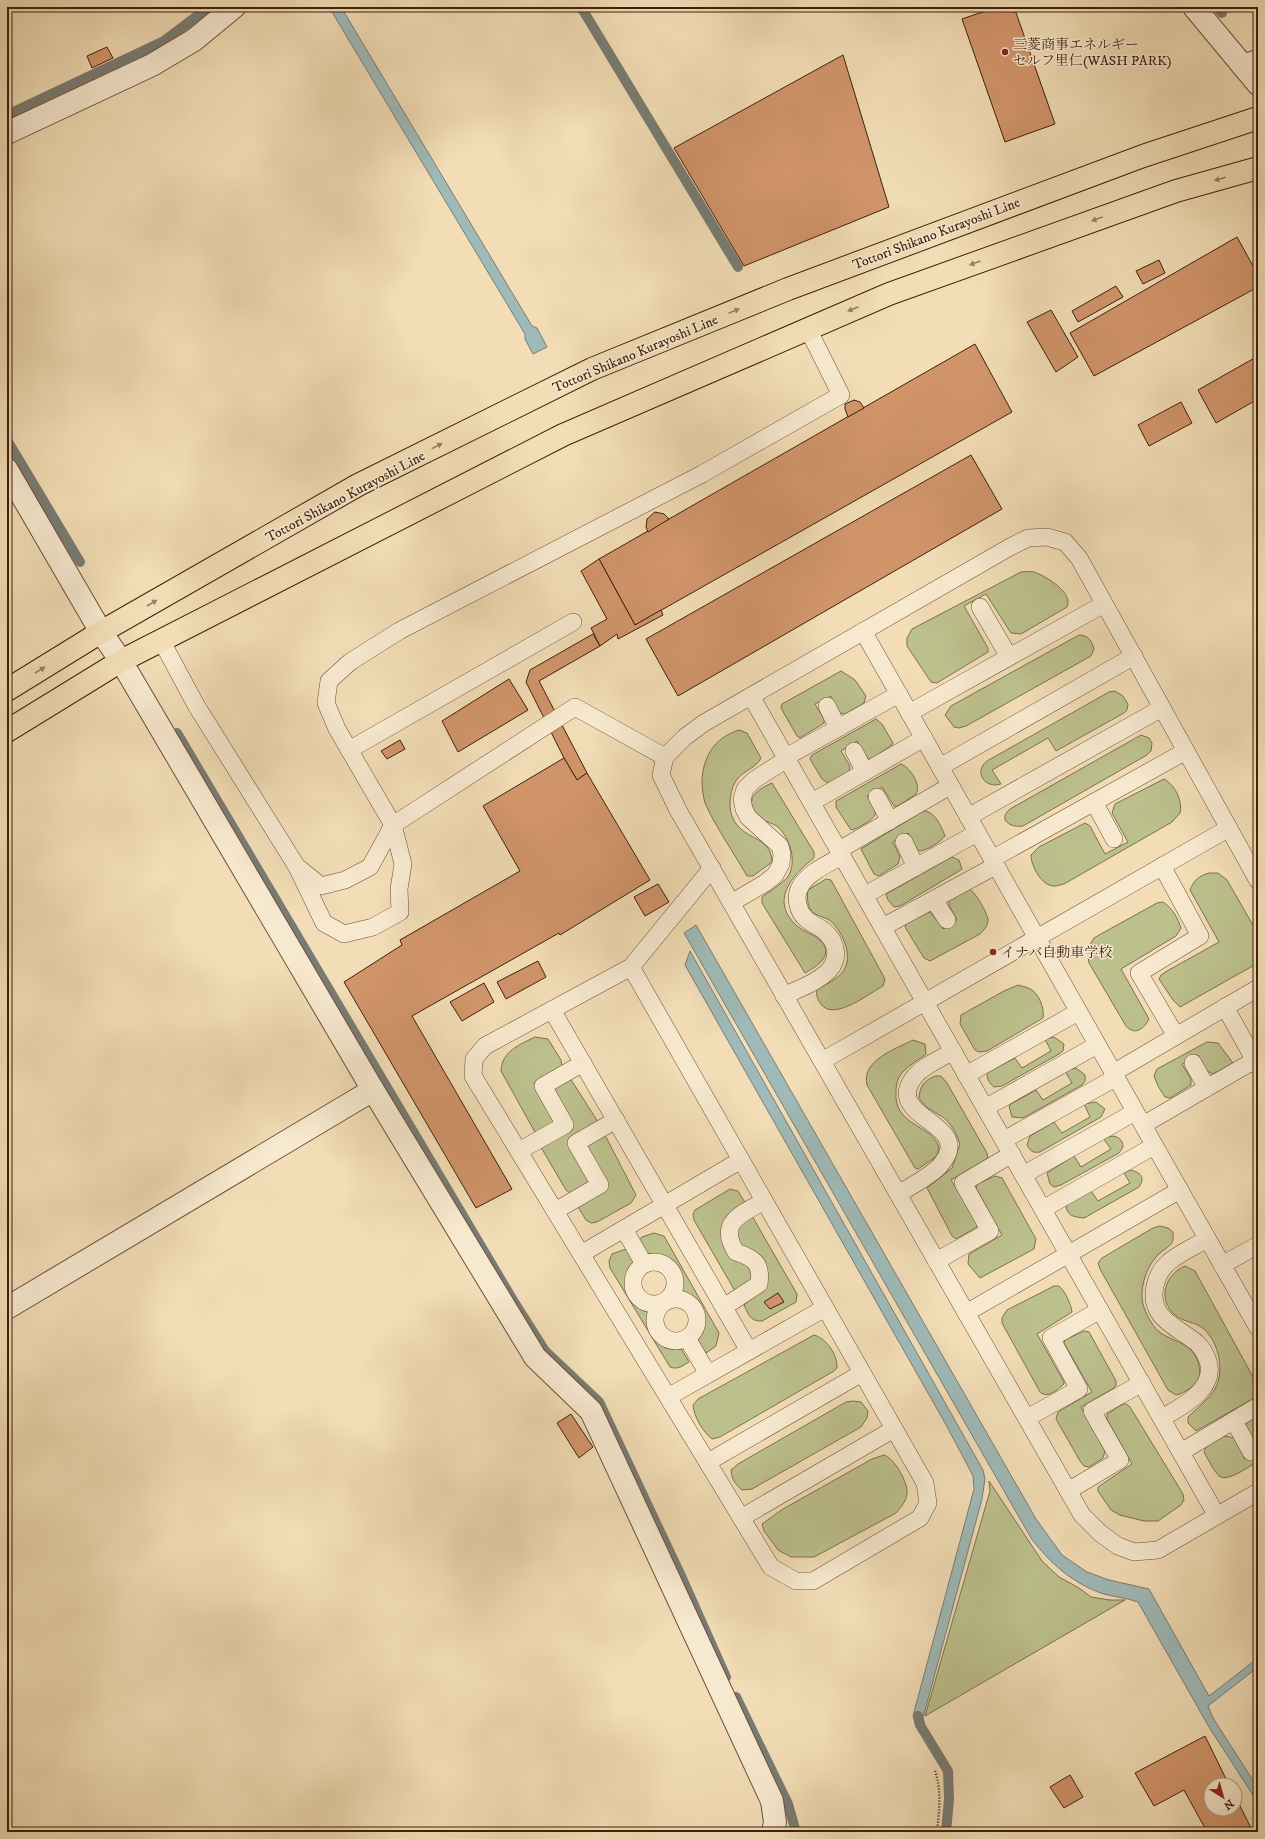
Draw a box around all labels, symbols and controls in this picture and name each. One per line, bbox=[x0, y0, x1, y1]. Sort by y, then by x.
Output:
place label: 三菱商事エネルギー セルフ里仁(WASH PARK) bbox=[1013, 36, 1172, 70]
marker: 三菱商事エネルギー セルフ里仁(WASH PARK) bbox=[1000, 47, 1010, 57]
one-way arrow bbox=[1214, 176, 1226, 182]
street label: Tottori Shikano Kurayoshi Line bbox=[850, 194, 1023, 274]
one-way arrow bbox=[1091, 217, 1103, 223]
one-way arrow bbox=[968, 261, 980, 267]
one-way arrow bbox=[848, 306, 859, 312]
one-way arrow bbox=[728, 308, 739, 314]
street label: Tottori Shikano Kurayoshi Line bbox=[550, 311, 721, 397]
one-way arrow bbox=[432, 443, 443, 449]
street label: Tottori Shikano Kurayoshi Line bbox=[263, 447, 428, 547]
one-way arrow bbox=[146, 600, 158, 607]
one-way arrow bbox=[34, 666, 46, 673]
place label: イナバ自動車学校 bbox=[1001, 944, 1112, 962]
marker: イナバ自動車学校 bbox=[988, 947, 998, 957]
north arrow bbox=[1203, 1777, 1243, 1817]
text: N bbox=[1221, 1796, 1236, 1812]

